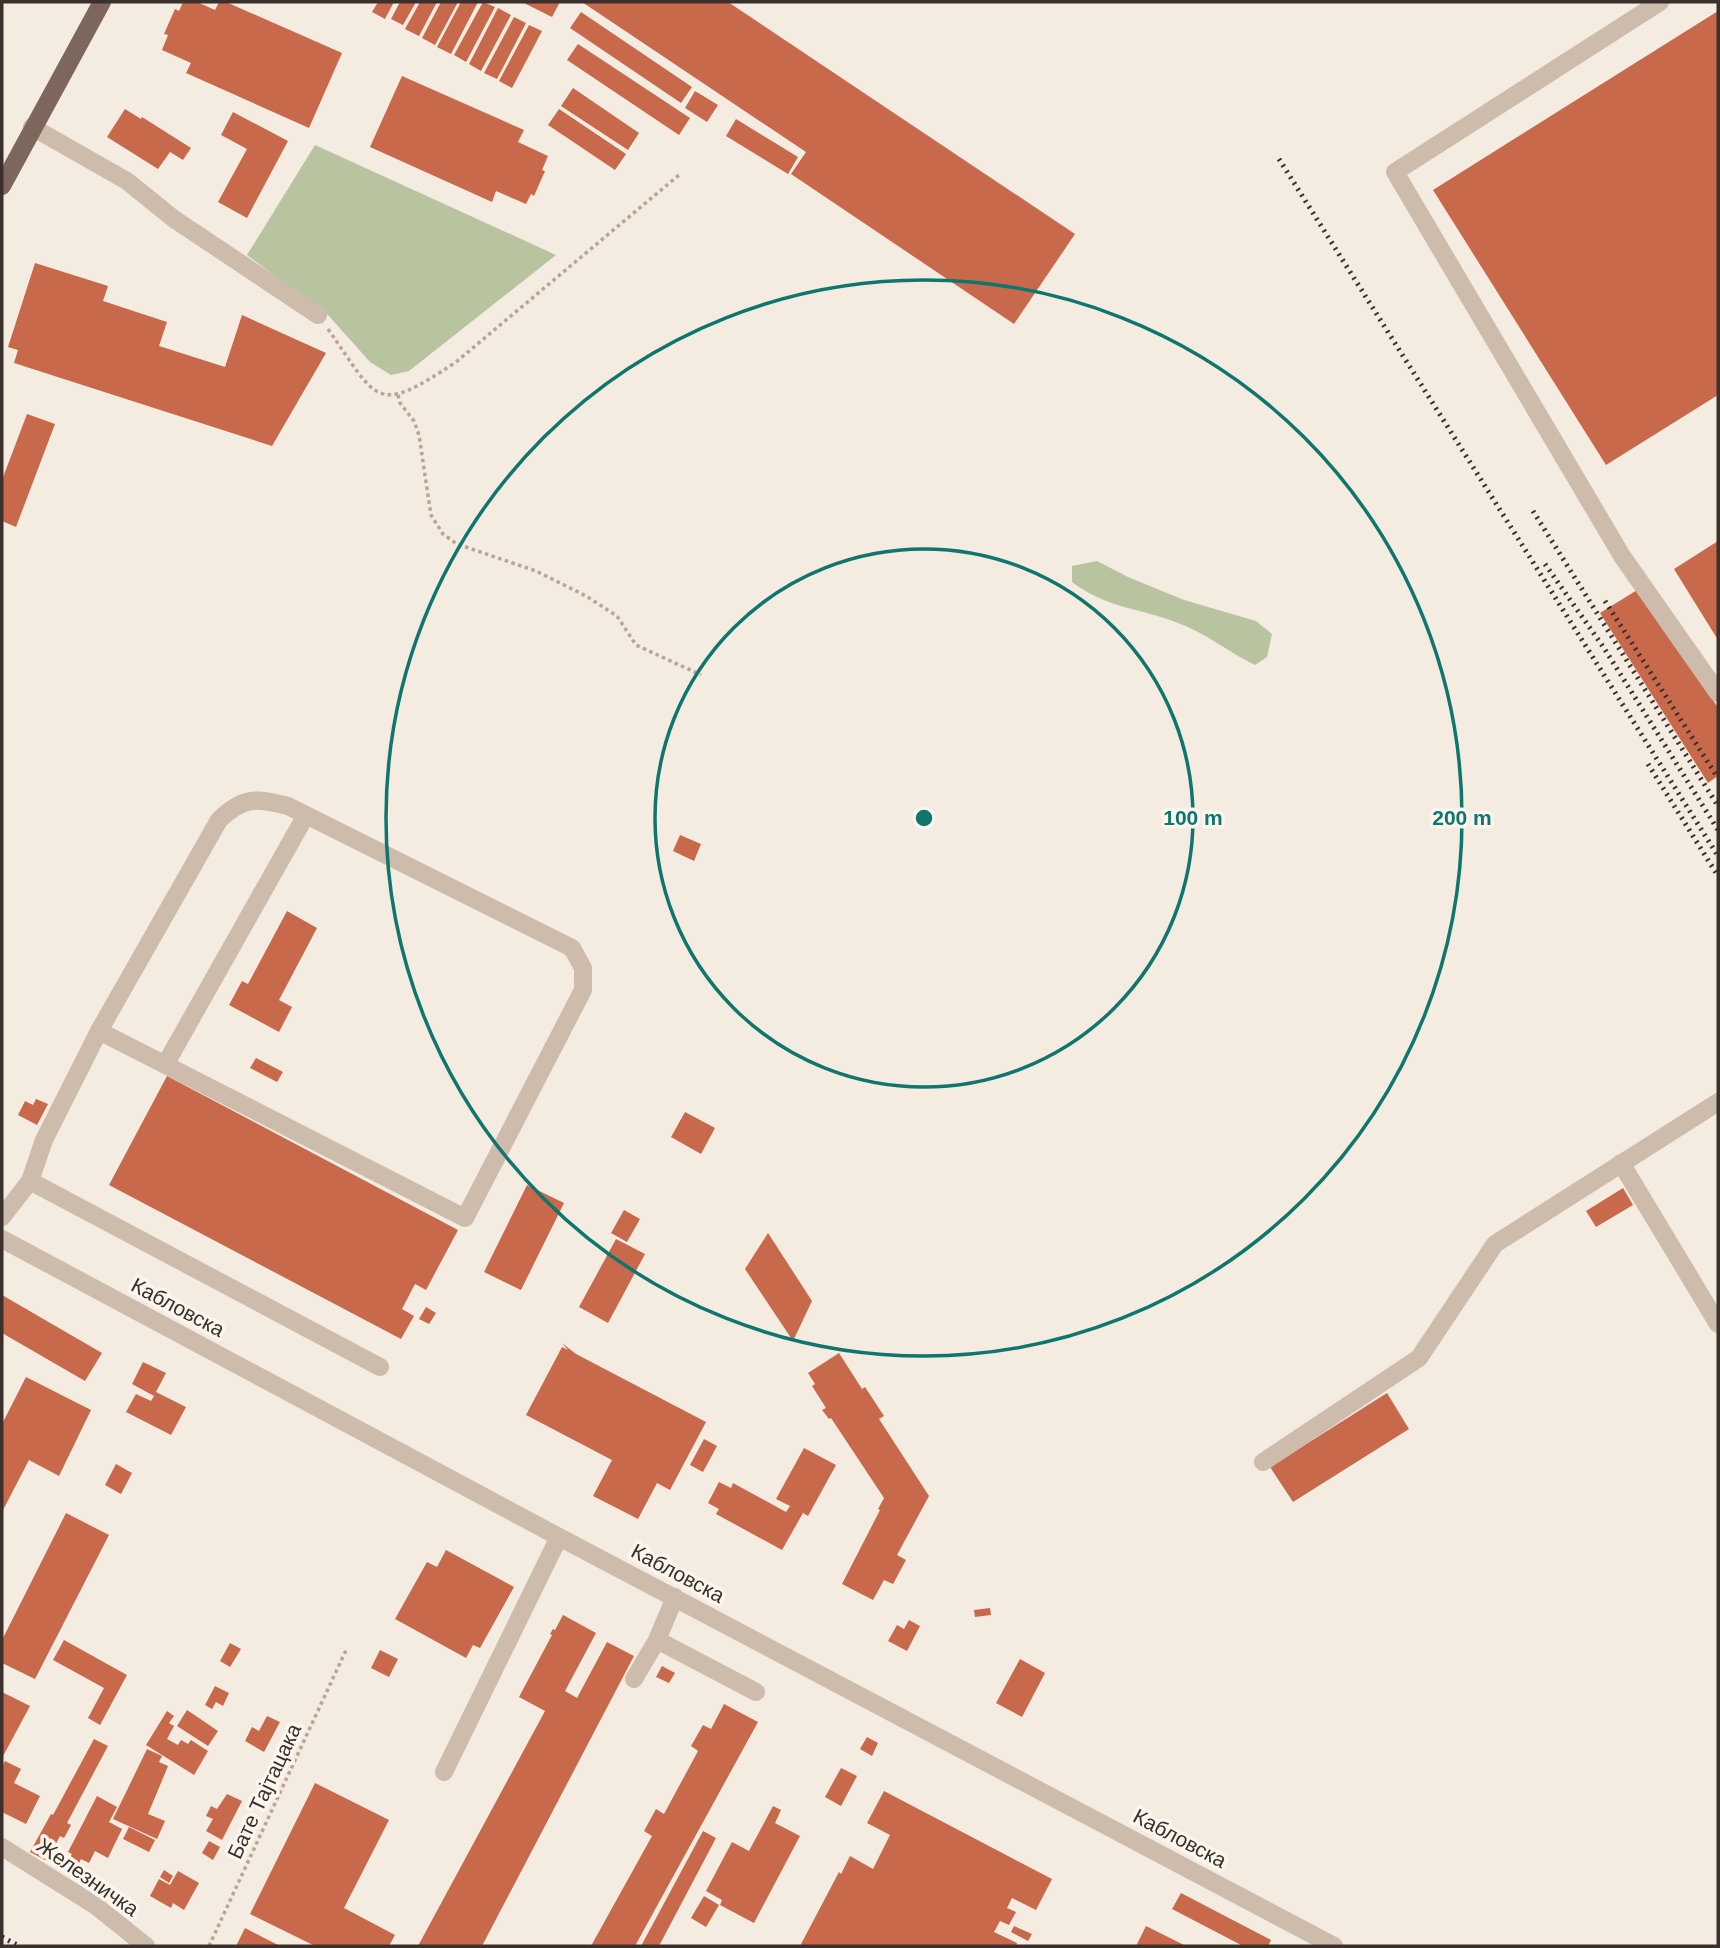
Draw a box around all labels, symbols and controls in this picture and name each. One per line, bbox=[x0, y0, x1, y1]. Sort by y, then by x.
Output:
centre of rings bbox=[912, 806, 936, 830]
text: 100 m bbox=[1163, 806, 1223, 829]
text: 200 m bbox=[1432, 806, 1492, 829]
street label: Кабловска bbox=[128, 1273, 229, 1341]
street label: Кабловска bbox=[628, 1539, 729, 1607]
street label: Бате Тајтацака bbox=[223, 1720, 305, 1862]
street label: Кабловска bbox=[1130, 1804, 1231, 1872]
street label: Железничка bbox=[33, 1834, 144, 1921]

